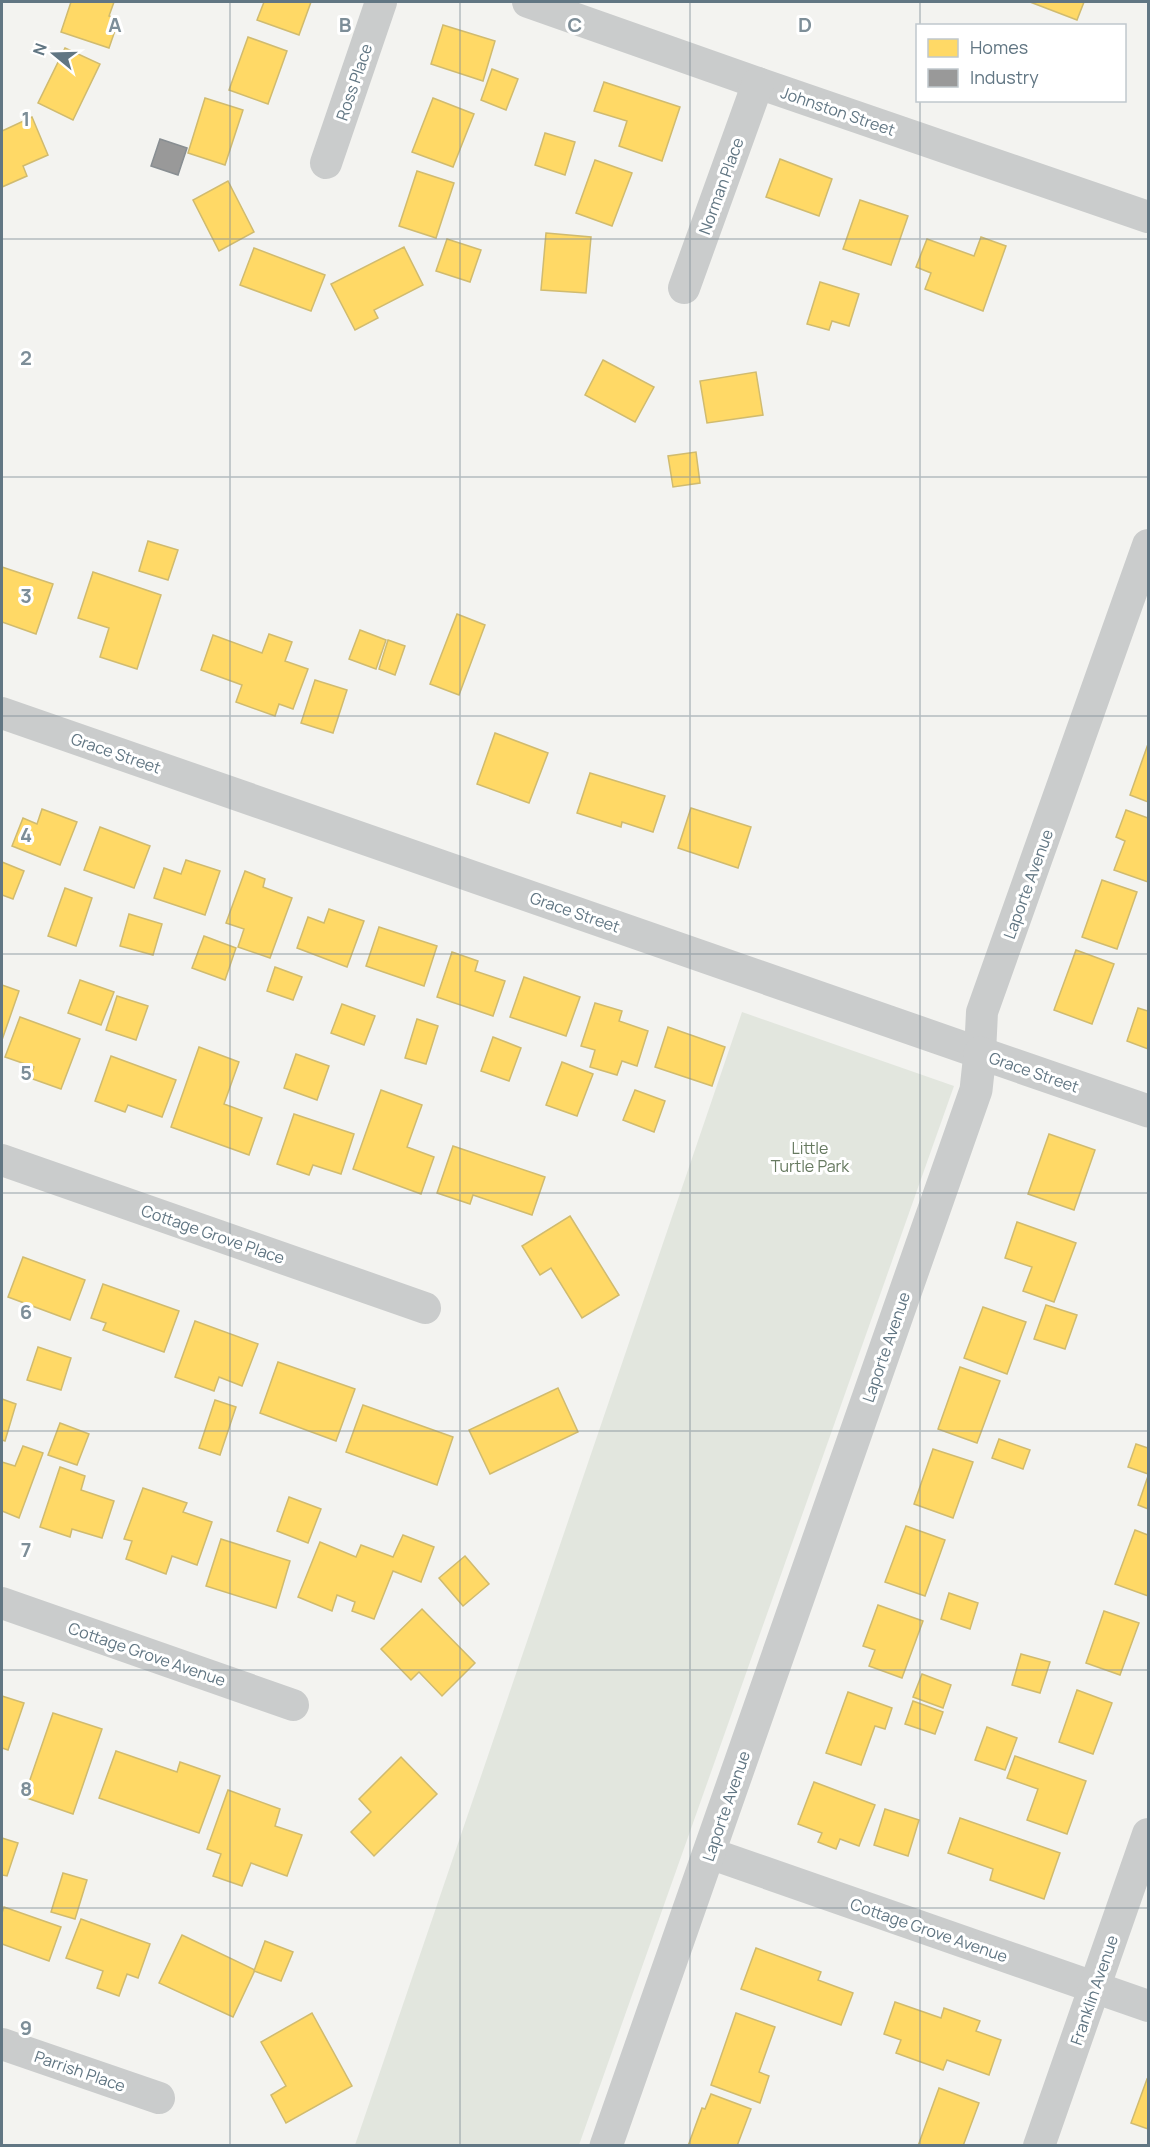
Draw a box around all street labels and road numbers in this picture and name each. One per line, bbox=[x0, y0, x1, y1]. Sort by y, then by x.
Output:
street label: Ross Place bbox=[331, 41, 377, 123]
street label: Johnston Street bbox=[778, 81, 898, 141]
street label: Norman Place bbox=[693, 134, 749, 238]
street label: Grace Street bbox=[68, 727, 164, 779]
street label: Laporte Avenue bbox=[998, 826, 1058, 942]
street label: Grace Street bbox=[527, 886, 623, 938]
street label: Grace Street bbox=[986, 1046, 1082, 1098]
street label: Cottage Grove Place bbox=[138, 1199, 288, 1269]
street label: Laporte Avenue bbox=[857, 1289, 915, 1405]
street label: Cottage Grove Avenue bbox=[65, 1617, 229, 1691]
street label: Laporte Avenue bbox=[697, 1748, 755, 1864]
street label: Cottage Grove Avenue bbox=[847, 1893, 1011, 1967]
street label: Franklin Avenue bbox=[1065, 1932, 1123, 2048]
street label: Parrish Place bbox=[32, 2045, 128, 2097]

